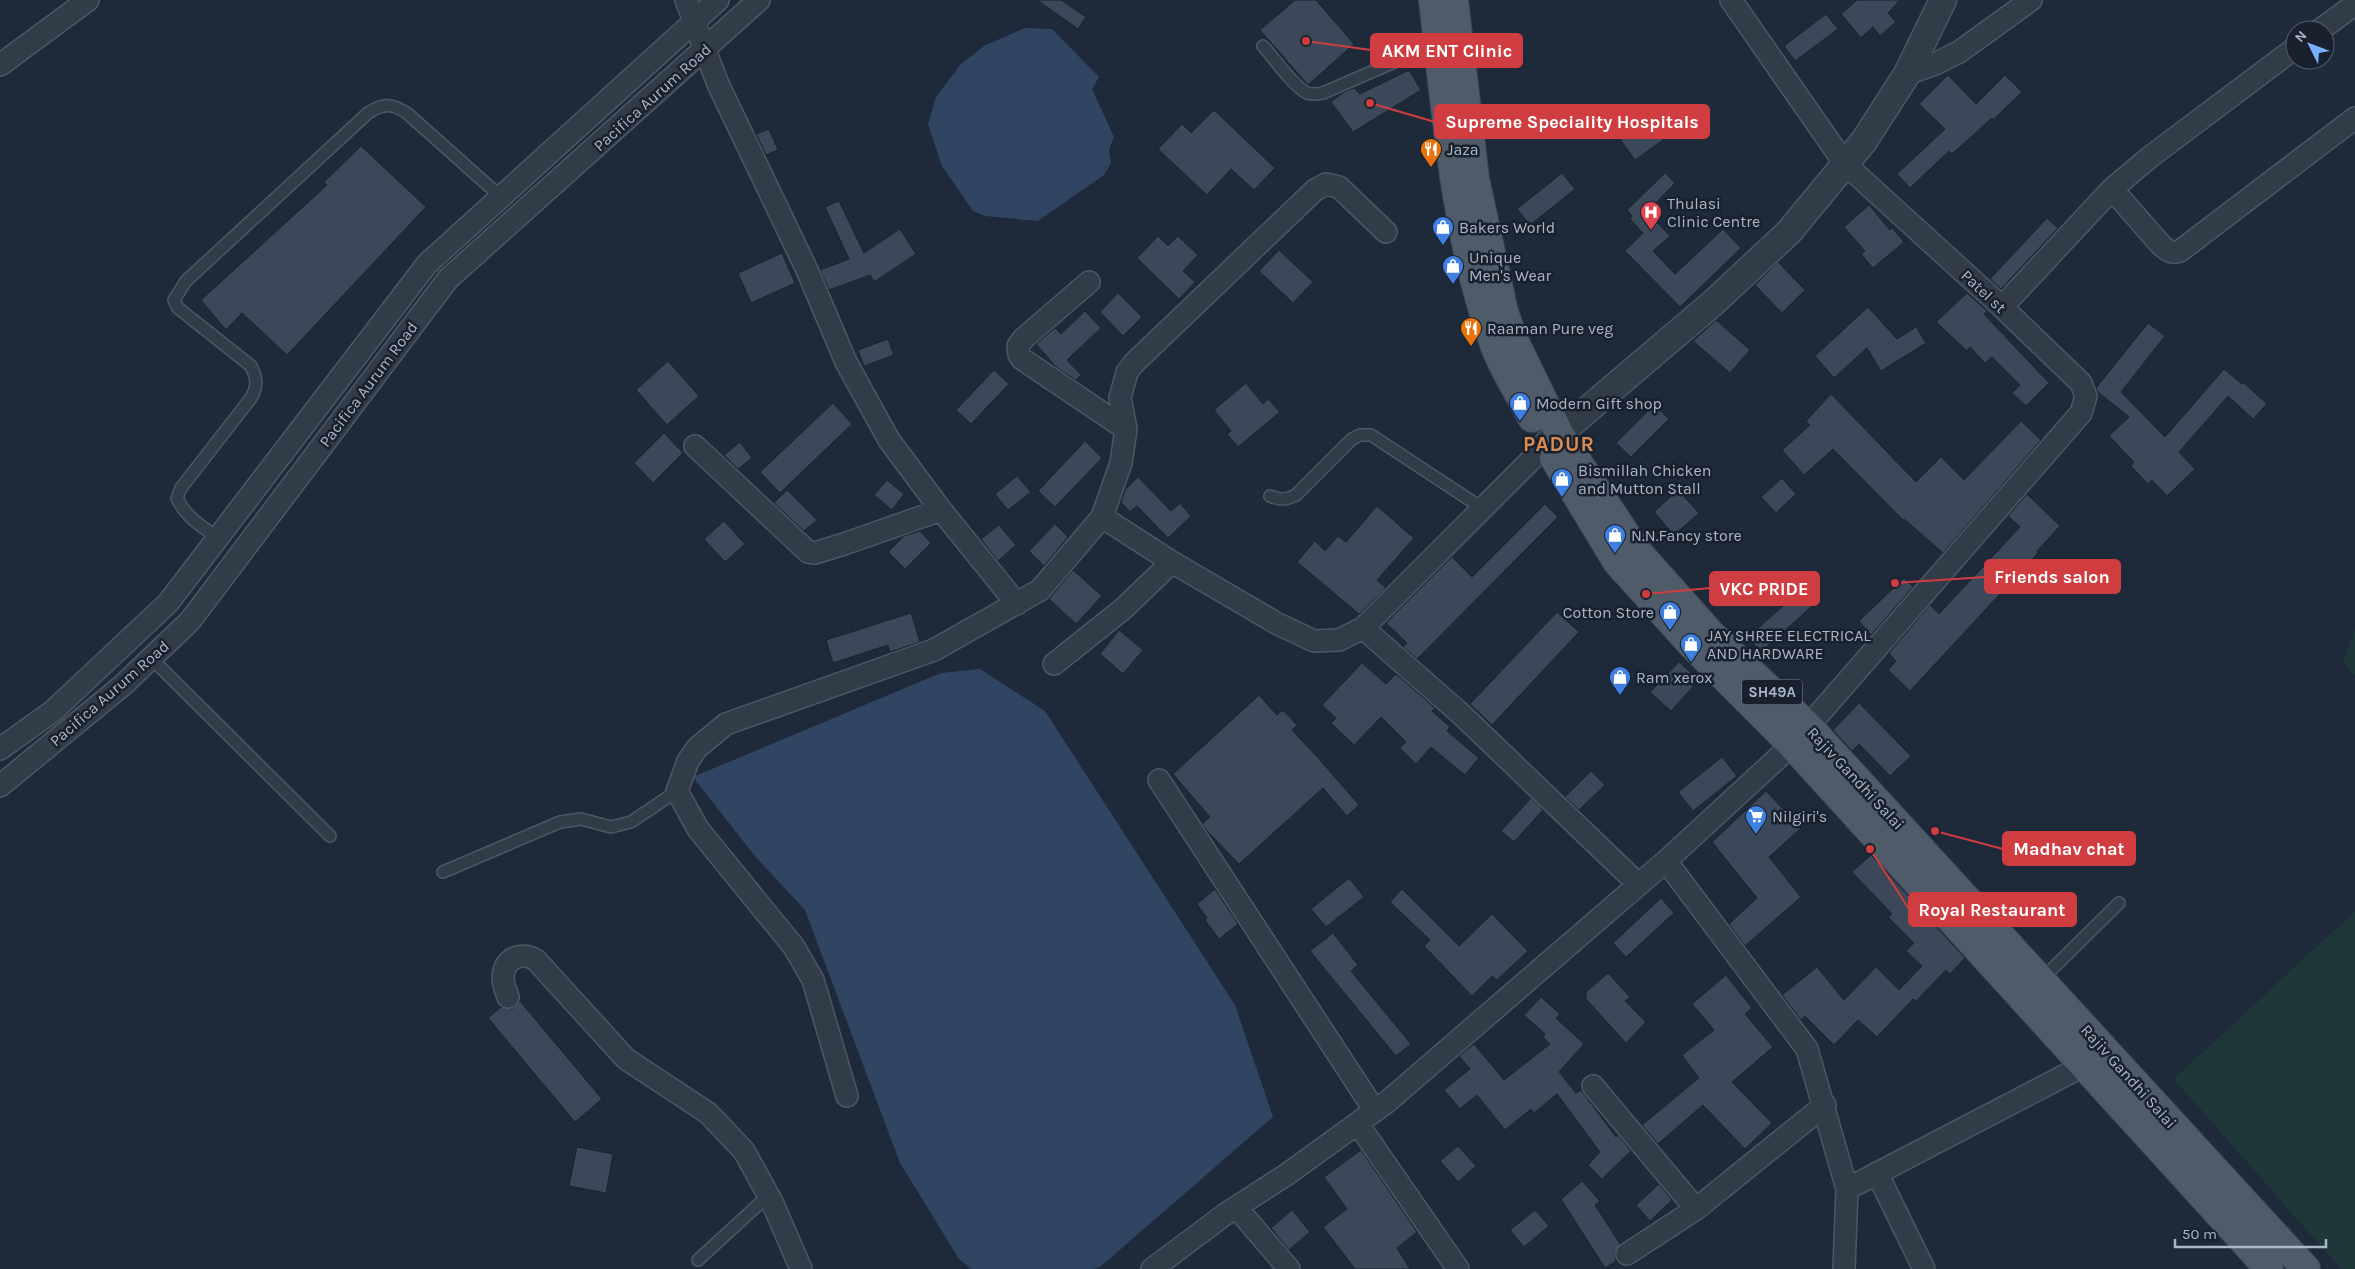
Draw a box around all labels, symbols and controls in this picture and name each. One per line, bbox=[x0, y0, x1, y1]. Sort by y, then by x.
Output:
north arrow bbox=[2285, 20, 2335, 70]
text: N bbox=[2291, 27, 2310, 46]
callout: AKM ENT Clinic bbox=[1371, 34, 1522, 67]
street label: Pacifica Aurum Road bbox=[590, 40, 715, 155]
text: AKM ENT Clinic bbox=[1382, 40, 1512, 62]
callout: Supreme Speciality Hospitals bbox=[1435, 105, 1709, 138]
text: Supreme Speciality Hospitals bbox=[1445, 111, 1699, 133]
restaurant icon: Jaza bbox=[1419, 137, 1443, 168]
place label: Jaza bbox=[1447, 140, 1479, 159]
place label: Thulasi Clinic Centre bbox=[1667, 194, 1760, 231]
hospital icon: Thulasi Clinic Centre bbox=[1639, 200, 1663, 231]
shop icon: Bakers World bbox=[1431, 215, 1455, 246]
place label: Bakers World bbox=[1459, 218, 1555, 237]
place label: Unique Men's Wear bbox=[1469, 248, 1552, 285]
shop icon: Unique Men's Wear bbox=[1441, 254, 1465, 285]
street label: Patel st bbox=[1957, 266, 2010, 317]
restaurant icon: Raaman Pure veg bbox=[1459, 316, 1483, 347]
street label: Pacifica Aurum Road bbox=[315, 318, 422, 451]
place label: Raaman Pure veg bbox=[1487, 319, 1613, 338]
shop icon: Modern Gift shop bbox=[1508, 391, 1532, 422]
place label: Modern Gift shop bbox=[1536, 394, 1662, 413]
district label: PADUR bbox=[1523, 432, 1595, 456]
place label: Bismillah Chicken and Mutton Stall bbox=[1578, 461, 1711, 498]
shop icon: Bismillah Chicken and Mutton Stall bbox=[1550, 467, 1574, 498]
shop icon: N.N.Fancy store bbox=[1603, 523, 1627, 554]
place label: N.N.Fancy store bbox=[1631, 526, 1742, 545]
callout: Friends salon bbox=[1985, 560, 2120, 593]
text: Friends salon bbox=[1994, 566, 2110, 588]
callout: VKC PRIDE bbox=[1710, 572, 1819, 605]
text: VKC PRIDE bbox=[1719, 578, 1809, 600]
shop icon: Cotton Store bbox=[1658, 600, 1682, 631]
place label: Cotton Store bbox=[1563, 603, 1654, 622]
place label: JAY SHREE ELECTRICAL AND HARDWARE bbox=[1707, 626, 1871, 663]
shop icon: JAY SHREE ELECTRICAL AND HARDWARE bbox=[1679, 632, 1703, 663]
street label: Pacifica Aurum Road bbox=[46, 636, 173, 750]
shop icon: Ram xerox bbox=[1608, 665, 1632, 696]
place label: Ram xerox bbox=[1636, 668, 1713, 687]
road number: SH49A bbox=[1742, 680, 1802, 704]
street label: Rajiv Gandhi Salai bbox=[1803, 723, 1908, 834]
supermarket icon: Nilgiri's bbox=[1744, 804, 1768, 835]
place label: Nilgiri's bbox=[1772, 807, 1827, 826]
callout: Madhav chat bbox=[2003, 832, 2135, 865]
text: Madhav chat bbox=[2013, 838, 2125, 860]
callout: Royal Restaurant bbox=[1909, 893, 2076, 926]
text: Royal Restaurant bbox=[1919, 899, 2065, 921]
street label: Rajiv Gandhi Salai bbox=[2077, 1020, 2180, 1132]
scale bar bbox=[2175, 1216, 2326, 1248]
text: 50 m bbox=[2182, 1225, 2217, 1243]

